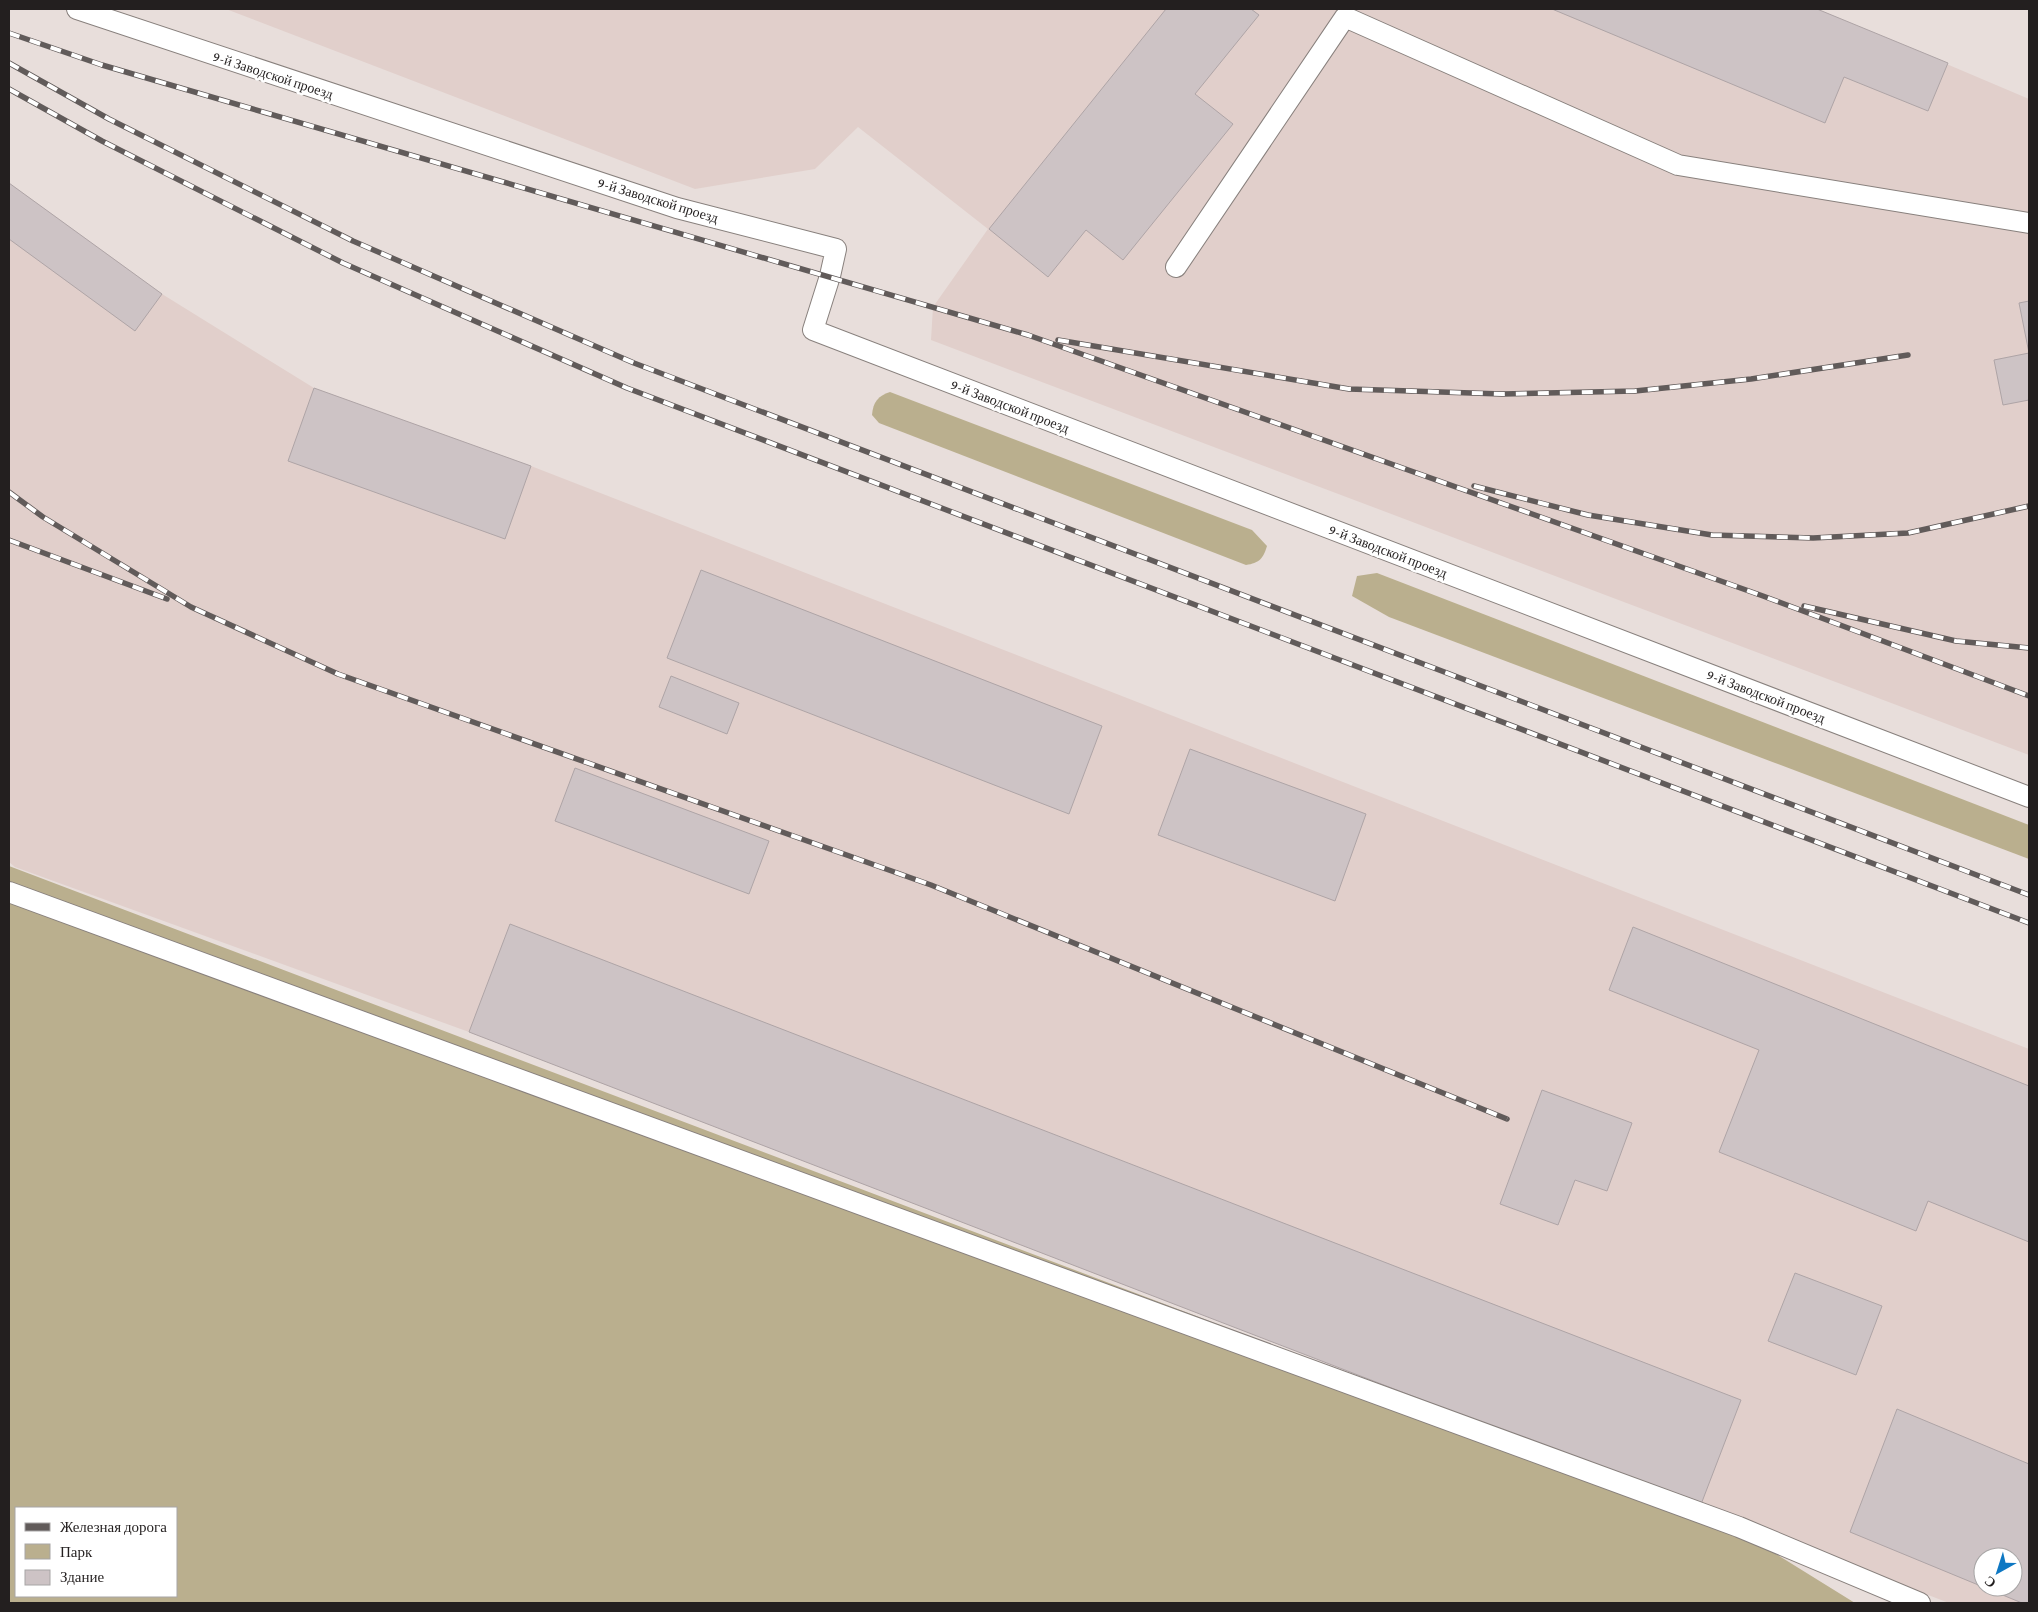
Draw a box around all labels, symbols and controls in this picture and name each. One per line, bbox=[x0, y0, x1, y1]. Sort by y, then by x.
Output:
street label: 9-й Заводской проезд bbox=[211, 48, 335, 102]
street label: 9-й Заводской проезд bbox=[596, 174, 720, 226]
street label: 9-й Заводской проезд bbox=[948, 376, 1072, 436]
street label: 9-й Заводской проезд bbox=[1326, 521, 1450, 581]
street label: 9-й Заводской проезд bbox=[1704, 666, 1828, 726]
legend bbox=[15, 1507, 178, 1597]
text: Железная дорога bbox=[60, 1519, 167, 1535]
text: Парк bbox=[60, 1544, 93, 1560]
north arrow bbox=[1973, 1547, 2023, 1597]
text: Здание bbox=[60, 1569, 104, 1585]
text: С bbox=[1981, 1573, 1999, 1592]

